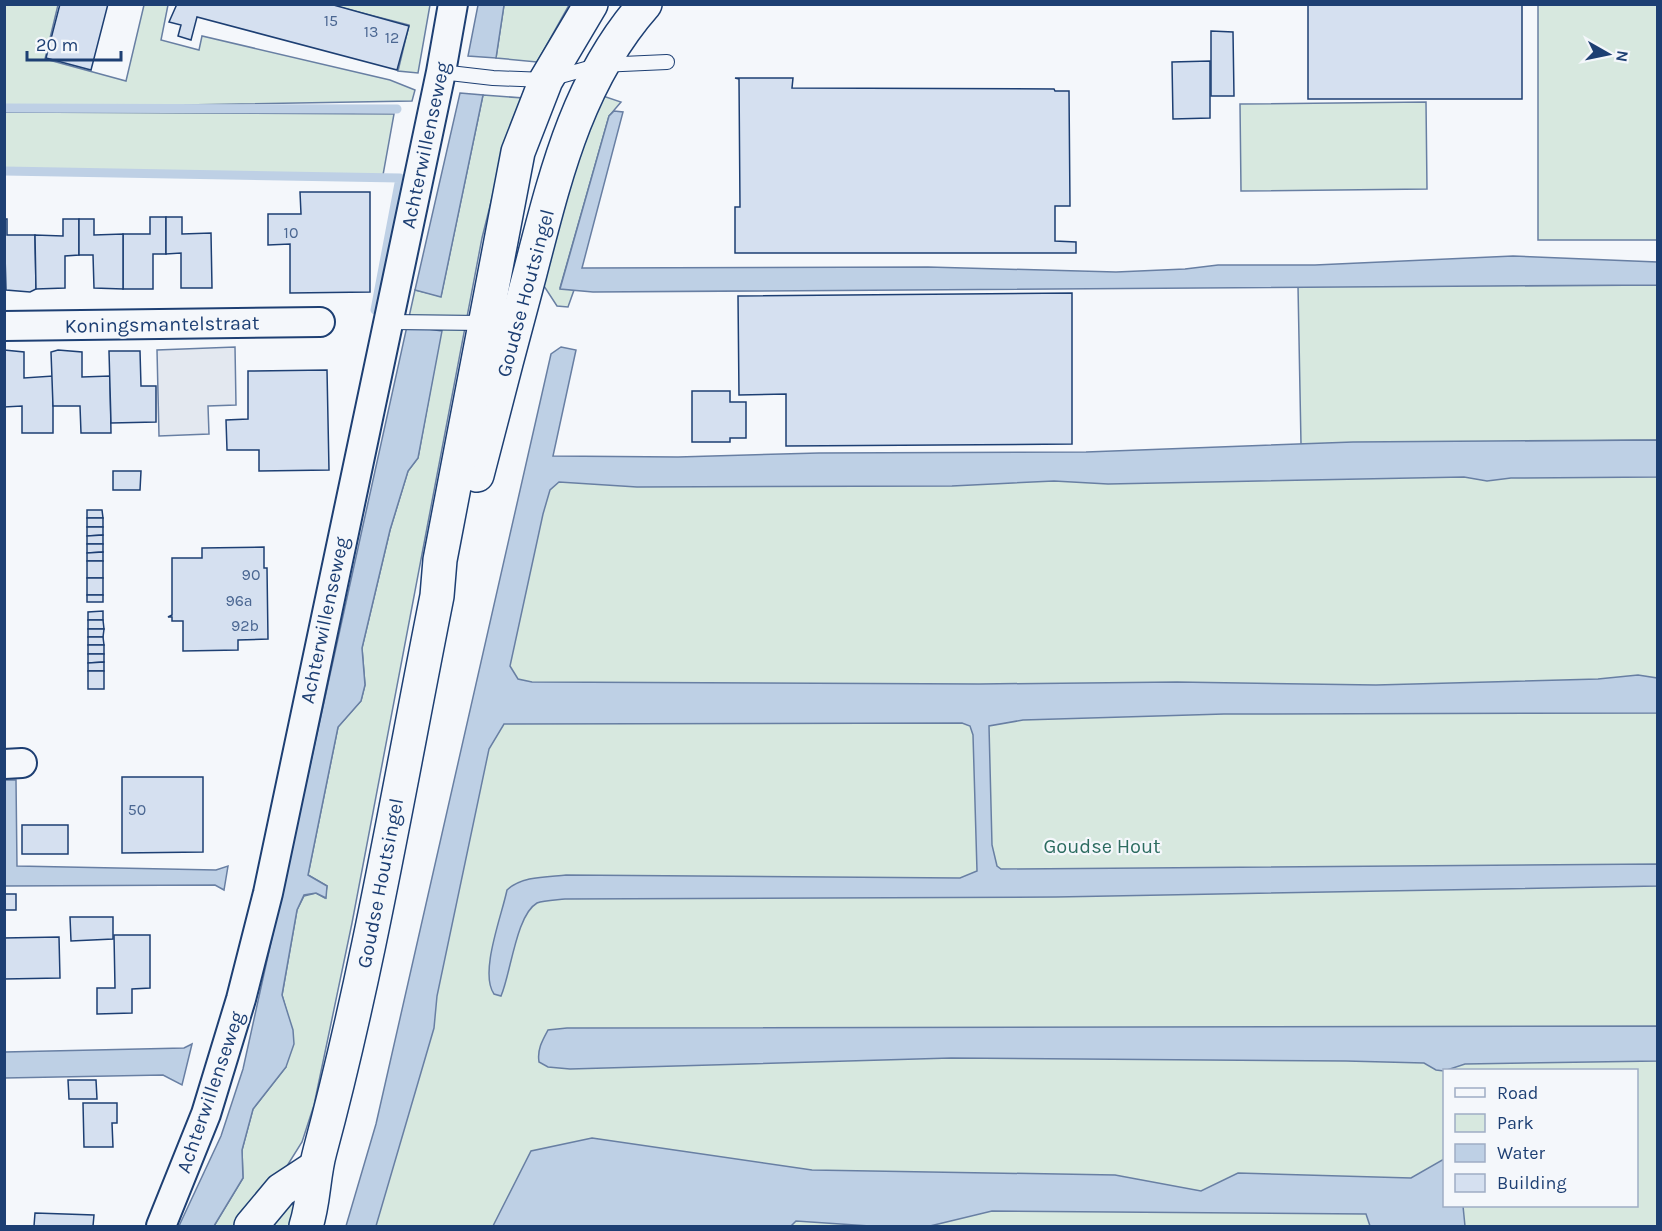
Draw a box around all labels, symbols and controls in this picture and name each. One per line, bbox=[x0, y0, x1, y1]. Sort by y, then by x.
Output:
house number: 15 bbox=[324, 11, 338, 30]
house number: 13 bbox=[364, 22, 378, 41]
scale bar bbox=[27, 24, 122, 62]
north arrow bbox=[1578, 24, 1638, 84]
house number: 12 bbox=[385, 28, 399, 47]
text: 20 m bbox=[36, 34, 78, 56]
text: N bbox=[1612, 49, 1633, 63]
street label: Achterwillenseweg bbox=[397, 60, 454, 231]
street label: Goudse Houtsingel bbox=[492, 207, 559, 380]
house number: 10 bbox=[284, 223, 298, 242]
street label: Koningsmantelstraat bbox=[64, 311, 260, 338]
street label: Achterwillenseweg bbox=[296, 535, 353, 706]
house number: 90 bbox=[242, 565, 260, 584]
house number: 96a bbox=[225, 591, 253, 610]
house number: 92b bbox=[231, 616, 259, 635]
street label: Goudse Houtsingel bbox=[353, 796, 408, 970]
house number: 50 bbox=[128, 800, 146, 819]
park label: Goudse Hout bbox=[1043, 835, 1161, 858]
street label: Achterwillenseweg bbox=[172, 1008, 249, 1176]
legend bbox=[1443, 1069, 1638, 1207]
text: Road bbox=[1497, 1082, 1538, 1104]
text: Park bbox=[1497, 1112, 1534, 1134]
text: Water bbox=[1497, 1142, 1545, 1164]
text: Building bbox=[1497, 1172, 1567, 1194]

